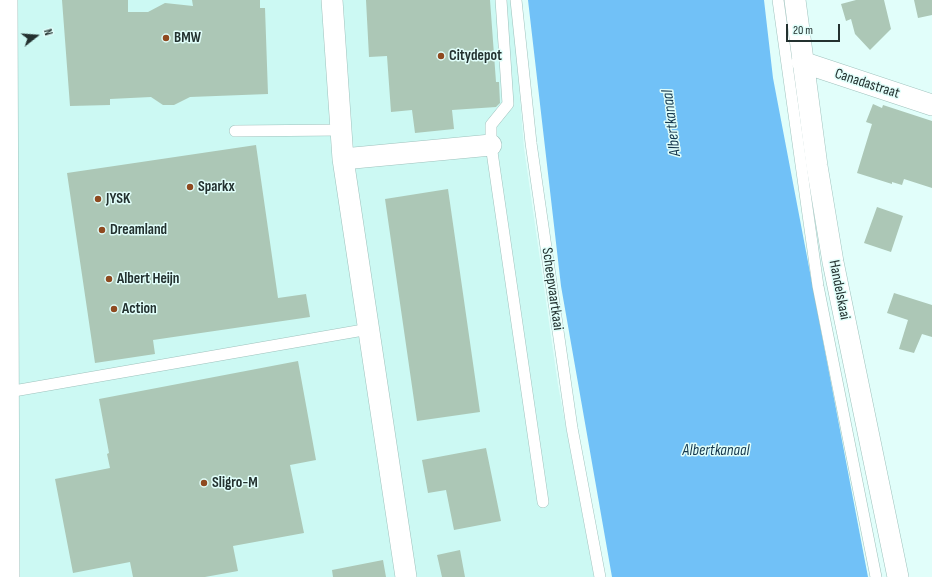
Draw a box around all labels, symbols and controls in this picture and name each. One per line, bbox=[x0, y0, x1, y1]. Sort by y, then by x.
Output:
north arrow bbox=[16, 16, 56, 56]
scale bar bbox=[788, 16, 842, 42]
text: 20 m bbox=[793, 23, 813, 38]
text: N bbox=[41, 28, 55, 37]
place label: BMW bbox=[174, 29, 201, 47]
marker: BMW bbox=[161, 33, 171, 43]
place label: Citydepot bbox=[449, 47, 502, 65]
marker: Citydepot bbox=[436, 51, 446, 61]
street label: Canadastraat bbox=[832, 65, 902, 103]
water label: Albertkanaal bbox=[658, 89, 686, 157]
place label: Sparkx bbox=[198, 178, 235, 196]
marker: Sparkx bbox=[185, 182, 195, 192]
place label: JYSK bbox=[106, 190, 130, 208]
marker: JYSK bbox=[93, 194, 103, 204]
place label: Dreamland bbox=[110, 221, 167, 239]
marker: Dreamland bbox=[97, 225, 107, 235]
street label: Scheepvaartkaai bbox=[537, 247, 567, 331]
street label: Handelskaai bbox=[824, 259, 854, 321]
place label: Albert Heijn bbox=[117, 270, 180, 288]
marker: Albert Heijn bbox=[104, 274, 114, 284]
place label: Action bbox=[122, 300, 157, 318]
marker: Action bbox=[109, 304, 119, 314]
water label: Albertkanaal bbox=[683, 441, 749, 461]
place label: Sligro-M bbox=[212, 474, 258, 492]
marker: Sligro-M bbox=[199, 478, 209, 488]

